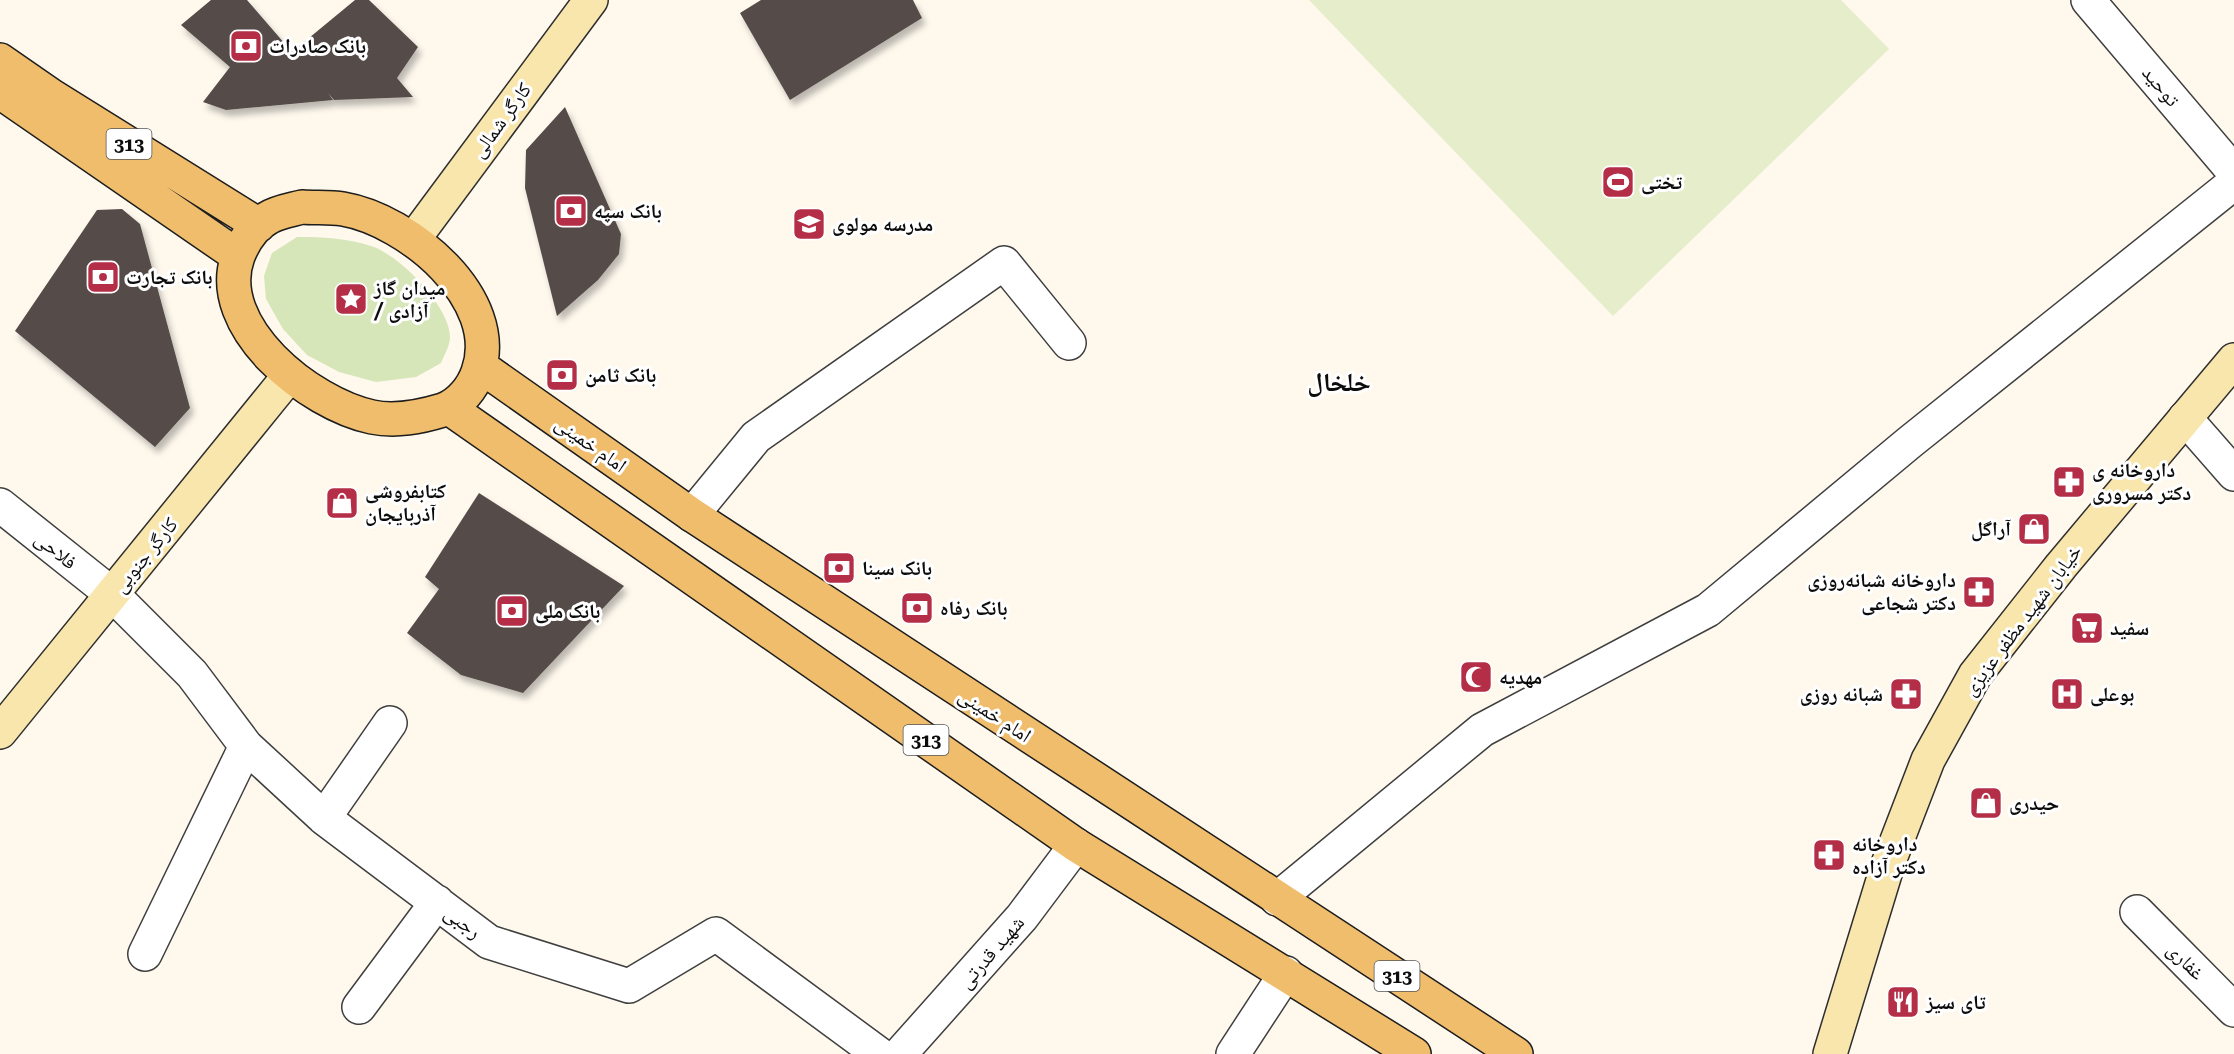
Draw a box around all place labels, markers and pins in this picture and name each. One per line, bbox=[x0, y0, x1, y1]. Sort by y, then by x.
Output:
bank icon: بانک صادرات bbox=[228, 28, 264, 64]
place label: بانک صادرات bbox=[269, 34, 366, 58]
sports icon: تختی bbox=[1600, 164, 1636, 200]
place label: تختی bbox=[1641, 170, 1683, 195]
bank icon: بانک سپه bbox=[553, 193, 589, 229]
place label: بانک سپه bbox=[594, 199, 662, 223]
school or university icon: مدرسه مولوی bbox=[791, 206, 827, 242]
place label: مدرسه مولوی bbox=[832, 212, 933, 236]
bank icon: بانک تجارت bbox=[85, 259, 121, 295]
place label: بانک تجارت bbox=[126, 265, 213, 289]
place label: میدان گاز / آزادی bbox=[373, 276, 445, 323]
place icon: میدان گاز / آزادی bbox=[333, 281, 369, 317]
bank icon: بانک ثامن bbox=[544, 357, 580, 393]
place label: بانک ثامن bbox=[585, 363, 656, 388]
place label: داروخانه ی دکتر مسروری bbox=[2092, 458, 2191, 505]
pharmacy icon: داروخانه ی دکتر مسروری bbox=[2051, 464, 2087, 500]
place label: کتابفروشی آذربایجان bbox=[365, 479, 446, 526]
shop icon: کتابفروشی آذربایجان bbox=[324, 485, 360, 521]
shop icon: آراگل bbox=[2016, 511, 2052, 547]
place label: آراگل bbox=[1971, 517, 2011, 542]
bank icon: بانک سینا bbox=[821, 550, 857, 586]
place label: بانک سینا bbox=[862, 556, 932, 580]
place label: داروخانه شبانه‌روزی دکتر شجاعی bbox=[1807, 568, 1956, 616]
pharmacy icon: داروخانه شبانه‌روزی دکتر شجاعی bbox=[1961, 574, 1997, 610]
bank icon: بانک رفاه bbox=[899, 590, 935, 626]
bank icon: بانک ملی bbox=[494, 593, 530, 629]
place label: بانک رفاه bbox=[940, 596, 1008, 620]
place label: بانک ملی bbox=[535, 599, 600, 624]
supermarket icon: سفید bbox=[2069, 610, 2105, 646]
place label: سفید bbox=[2110, 616, 2149, 640]
mosque icon: مهدیه bbox=[1458, 659, 1494, 695]
place label: مهدیه bbox=[1499, 665, 1542, 689]
pharmacy icon: شبانه روزی bbox=[1888, 676, 1924, 712]
hospital icon: بوعلی bbox=[2049, 676, 2085, 712]
place label: شبانه روزی bbox=[1800, 682, 1883, 706]
place label: بوعلی bbox=[2090, 682, 2134, 707]
shop icon: حیدری bbox=[1968, 785, 2004, 821]
place label: حیدری bbox=[2009, 791, 2059, 815]
place label: داروخانه دکتر آزاده bbox=[1852, 832, 1926, 879]
pharmacy icon: داروخانه دکتر آزاده bbox=[1811, 837, 1847, 873]
restaurant icon: تای سیز bbox=[1885, 984, 1921, 1020]
place label: تای سیز bbox=[1925, 990, 1986, 1014]

